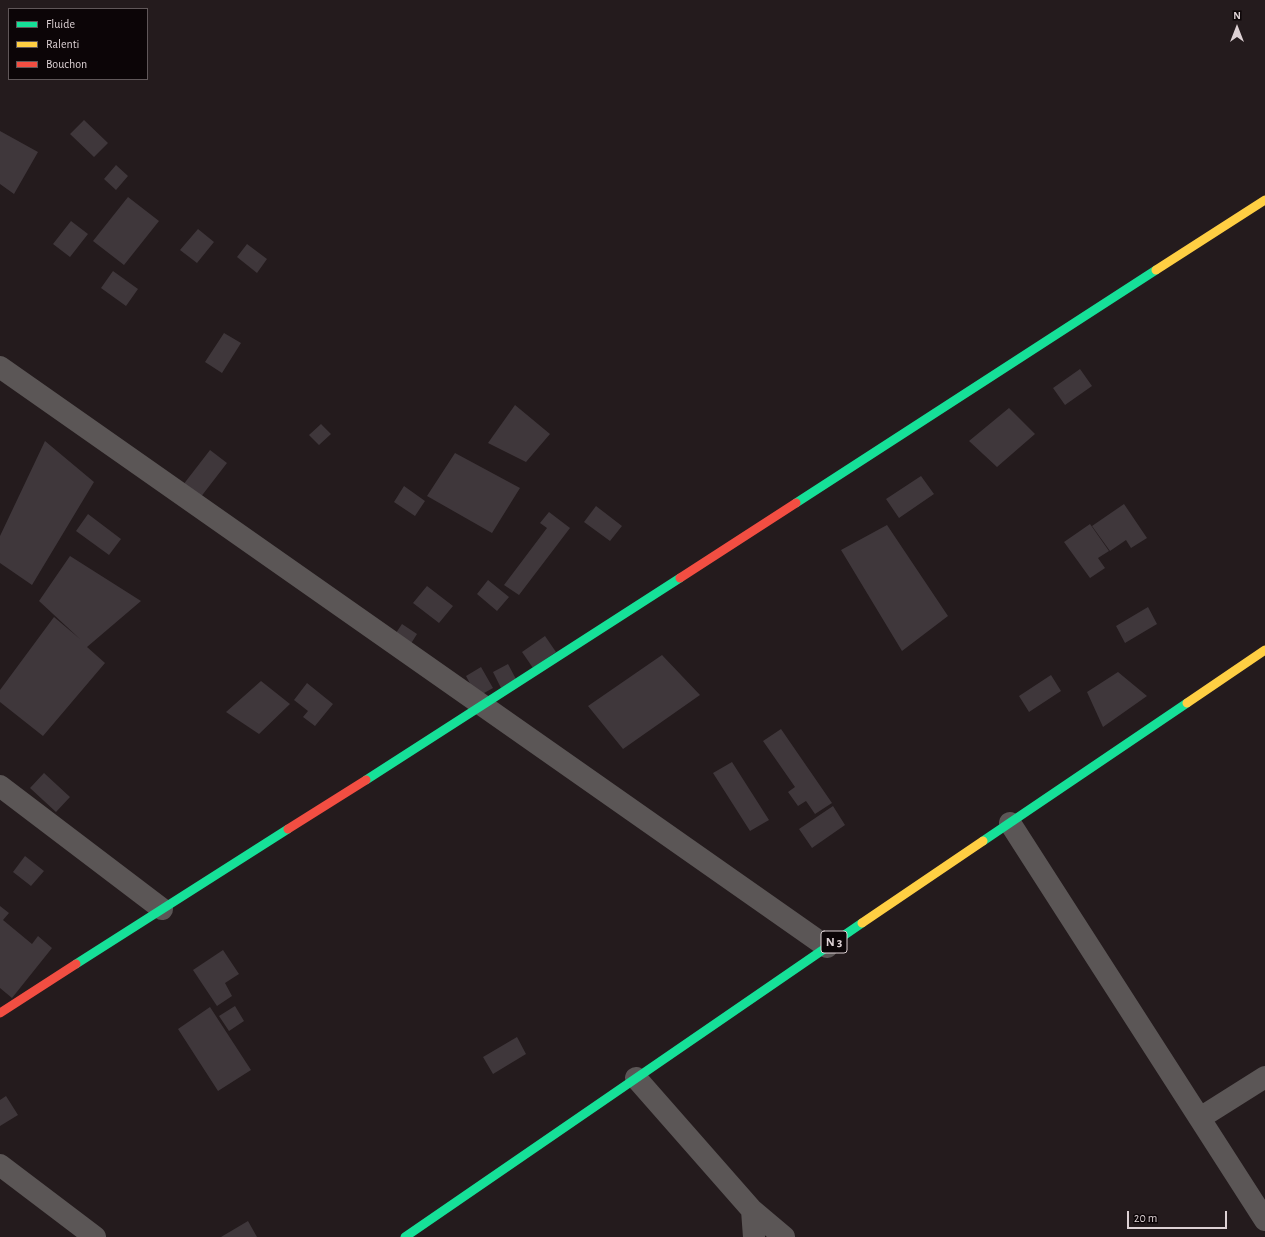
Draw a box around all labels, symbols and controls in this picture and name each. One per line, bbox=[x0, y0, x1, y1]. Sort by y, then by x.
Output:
legend bbox=[8, 8, 148, 80]
north arrow bbox=[1217, 8, 1257, 48]
text: N bbox=[1233, 10, 1241, 21]
text: Fluide bbox=[46, 18, 75, 30]
text: Ralenti bbox=[46, 38, 79, 50]
text: Bouchon bbox=[46, 58, 87, 70]
road number: N 3 bbox=[821, 931, 847, 953]
scale bar bbox=[1129, 1203, 1229, 1229]
text: 20 m bbox=[1134, 1212, 1157, 1224]

